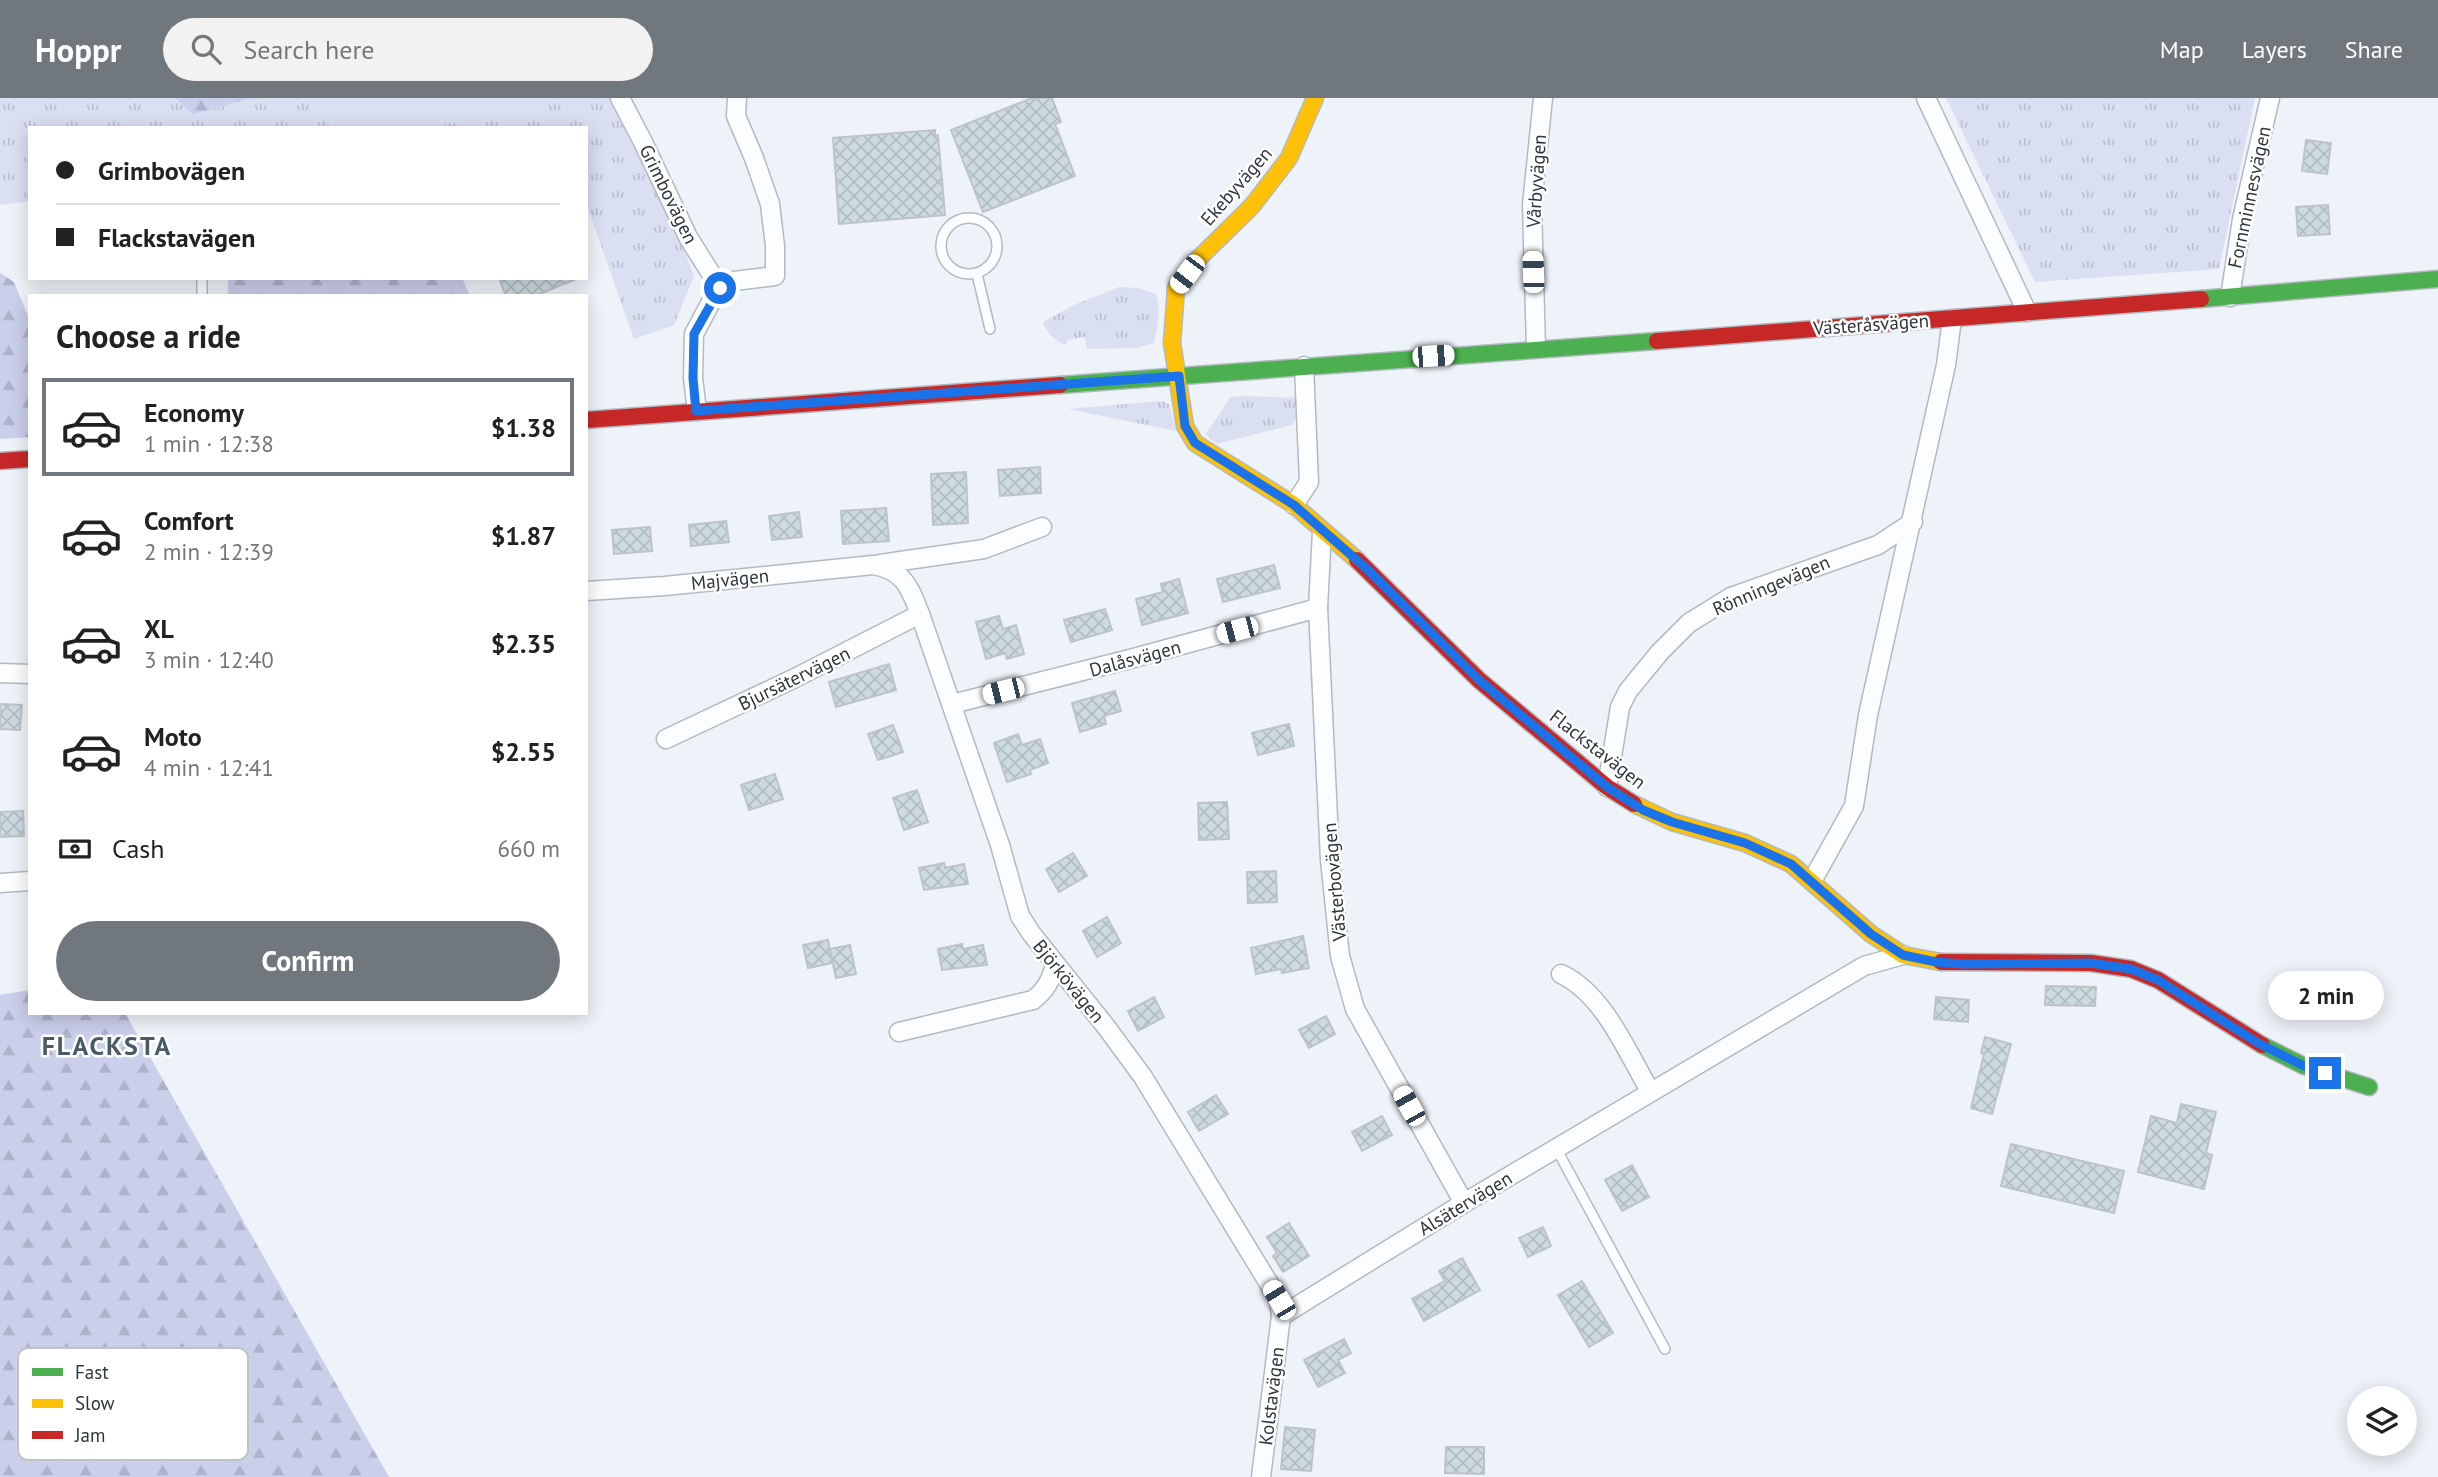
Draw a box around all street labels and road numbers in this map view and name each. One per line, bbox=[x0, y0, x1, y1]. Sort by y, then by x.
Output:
street label: Fornminnesvägen bbox=[2222, 124, 2276, 270]
street label: Vårbyvägen bbox=[1521, 133, 1551, 230]
street label: Grimbovägen bbox=[635, 140, 703, 248]
street label: Ekebyvägen bbox=[1195, 142, 1277, 230]
street label: Västeråsvägen bbox=[1811, 308, 1930, 340]
street label: Rönningevägen bbox=[1709, 550, 1833, 620]
street label: Majvägen bbox=[690, 563, 770, 595]
street label: Dalåsvägen bbox=[1087, 634, 1183, 682]
street label: Bjursätervägen bbox=[734, 641, 854, 715]
street label: Flackstavägen bbox=[1545, 704, 1651, 794]
street label: Västerbovägen bbox=[1317, 822, 1351, 943]
street label: Björkövägen bbox=[1028, 934, 1110, 1028]
street label: Alsätervägen bbox=[1414, 1166, 1516, 1240]
street label: Kolstavägen bbox=[1253, 1345, 1289, 1447]

